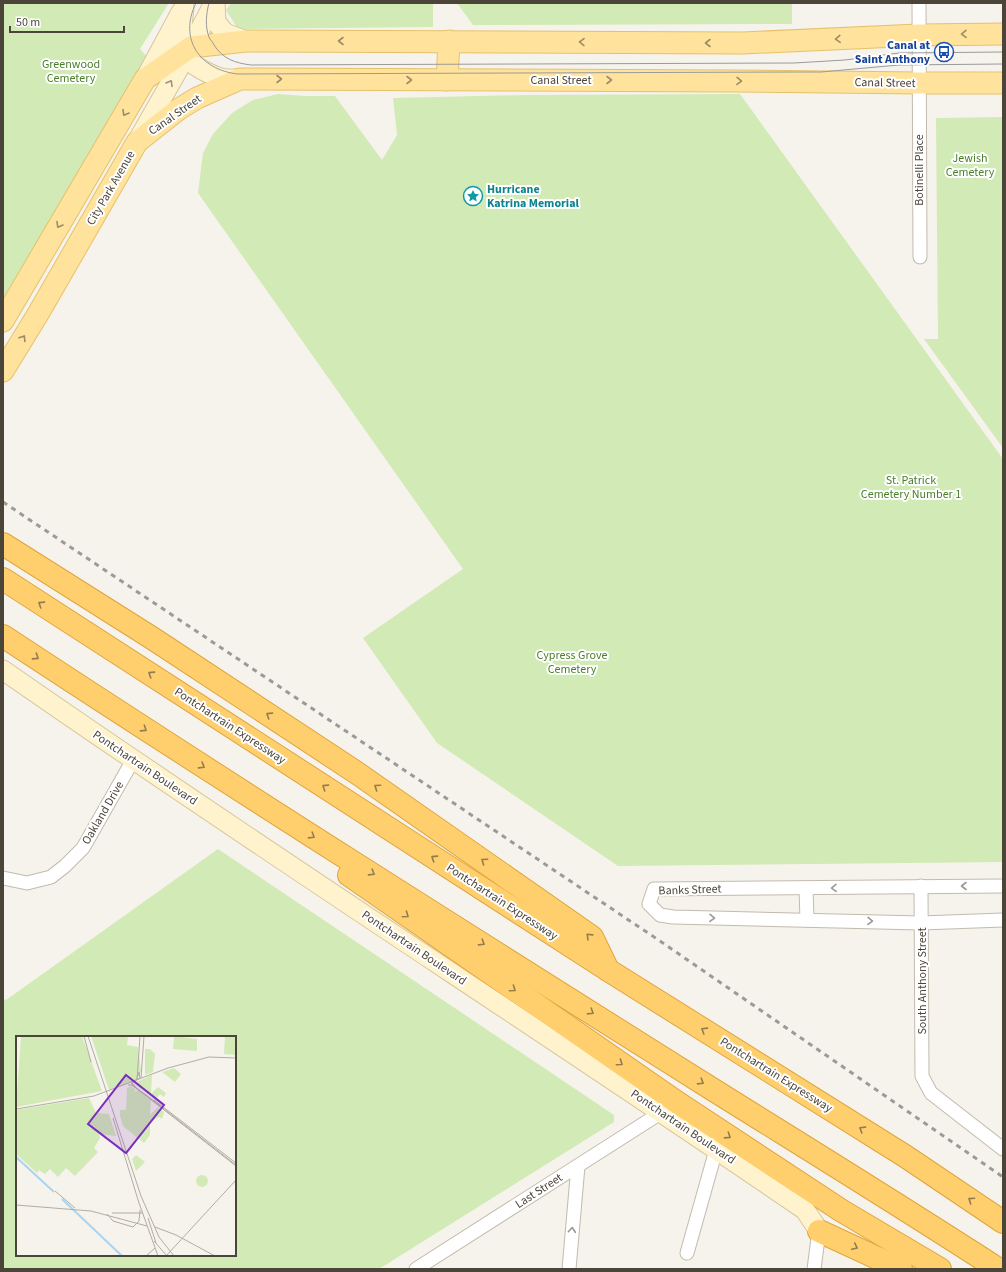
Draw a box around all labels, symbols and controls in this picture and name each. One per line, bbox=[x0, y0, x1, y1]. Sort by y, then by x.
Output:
scale bar bbox=[10, 8, 124, 34]
text: 50 m bbox=[16, 14, 40, 31]
one-way arrow bbox=[961, 30, 967, 39]
one-way arrow bbox=[835, 34, 841, 43]
one-way arrow bbox=[338, 37, 344, 45]
place label: Canal at Saint Anthony bbox=[855, 37, 931, 68]
one-way arrow bbox=[579, 38, 585, 46]
one-way arrow bbox=[705, 39, 711, 47]
bus stop icon: Canal at Saint Anthony bbox=[933, 41, 955, 63]
park label: Greenwood Cemetery bbox=[42, 56, 100, 87]
street label: Canal Street bbox=[530, 72, 592, 89]
street label: Canal Street bbox=[854, 74, 916, 92]
one-way arrow bbox=[276, 75, 282, 83]
one-way arrow bbox=[406, 76, 412, 84]
one-way arrow bbox=[606, 76, 612, 84]
one-way arrow bbox=[736, 77, 742, 85]
one-way arrow bbox=[166, 80, 173, 87]
street label: Canal Street bbox=[145, 91, 205, 139]
one-way arrow bbox=[123, 109, 130, 116]
street label: Botinelli Place bbox=[911, 134, 928, 206]
street label: City Park Avenue bbox=[83, 147, 139, 228]
park label: Jewish Cemetery bbox=[946, 150, 995, 181]
place label: Hurricane Katrina Memorial bbox=[487, 181, 579, 212]
place icon: Hurricane Katrina Memorial bbox=[462, 185, 484, 207]
one-way arrow bbox=[57, 221, 64, 228]
one-way arrow bbox=[19, 335, 26, 342]
park label: St. Patrick Cemetery Number 1 bbox=[861, 472, 961, 503]
one-way arrow bbox=[38, 601, 45, 608]
park label: Cypress Grove Cemetery bbox=[537, 647, 607, 678]
one-way arrow bbox=[31, 653, 38, 660]
one-way arrow bbox=[148, 672, 155, 679]
street label: Pontchartrain Expressway bbox=[171, 684, 289, 769]
one-way arrow bbox=[266, 712, 273, 720]
one-way arrow bbox=[140, 724, 147, 732]
street label: Pontchartrain Boulevard bbox=[89, 727, 201, 809]
one-way arrow bbox=[198, 761, 205, 769]
street label: Oakland Drive bbox=[78, 778, 128, 848]
one-way arrow bbox=[322, 784, 329, 792]
one-way arrow bbox=[374, 784, 381, 792]
one-way arrow bbox=[308, 831, 315, 838]
one-way arrow bbox=[431, 855, 438, 862]
one-way arrow bbox=[481, 859, 488, 866]
street label: Pontchartrain Expressway bbox=[443, 860, 561, 945]
one-way arrow bbox=[368, 868, 375, 876]
street label: Banks Street bbox=[658, 880, 722, 900]
one-way arrow bbox=[961, 882, 967, 890]
one-way arrow bbox=[831, 883, 837, 892]
street label: Pontchartrain Boulevard bbox=[358, 907, 470, 989]
one-way arrow bbox=[402, 910, 409, 917]
one-way arrow bbox=[709, 913, 715, 922]
one-way arrow bbox=[867, 917, 873, 926]
street label: South Anthony Street bbox=[914, 927, 931, 1035]
one-way arrow bbox=[586, 934, 594, 941]
one-way arrow bbox=[477, 938, 484, 945]
one-way arrow bbox=[509, 984, 516, 991]
one-way arrow bbox=[587, 1007, 594, 1015]
one-way arrow bbox=[701, 1028, 708, 1035]
street label: Pontchartrain Expressway bbox=[716, 1033, 836, 1117]
inset map bbox=[16, 1036, 236, 1256]
one-way arrow bbox=[616, 1058, 623, 1066]
one-way arrow bbox=[697, 1077, 704, 1084]
street label: Pontchartrain Boulevard bbox=[627, 1086, 739, 1168]
one-way arrow bbox=[859, 1126, 866, 1134]
one-way arrow bbox=[724, 1131, 731, 1139]
street label: Last Street bbox=[512, 1169, 566, 1213]
one-way arrow bbox=[968, 1198, 975, 1205]
one-way arrow bbox=[568, 1227, 577, 1233]
one-way arrow bbox=[850, 1242, 858, 1250]

